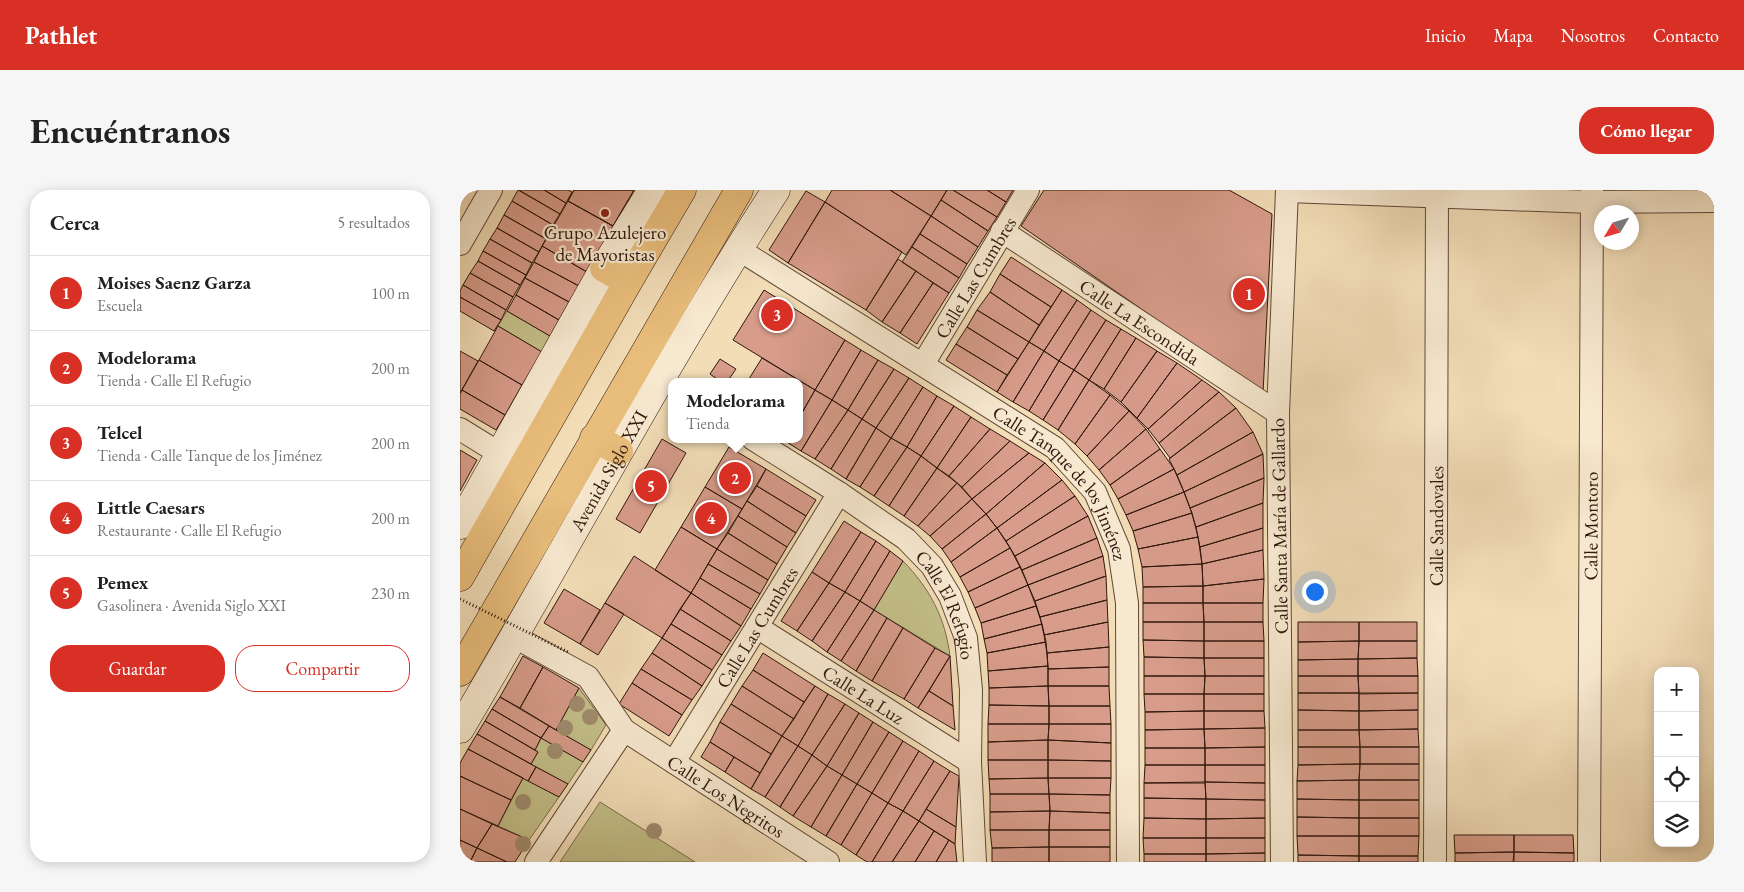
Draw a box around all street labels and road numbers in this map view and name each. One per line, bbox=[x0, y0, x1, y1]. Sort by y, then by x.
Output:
street label: Calle Las Cumbres bbox=[929, 212, 1022, 343]
street label: Calle La Escondida bbox=[1075, 274, 1205, 371]
street label: Calle Tanque de los Jiménez bbox=[988, 400, 1133, 563]
street label: Avenida Siglo XXI bbox=[564, 405, 654, 537]
street label: Calle Santa María de Gallardo bbox=[1265, 418, 1294, 634]
street label: Calle Sandovales bbox=[1424, 466, 1449, 586]
street label: Calle Montoro bbox=[1578, 472, 1604, 580]
street label: Calle El Refugio bbox=[910, 545, 980, 661]
street label: Calle Las Cumbres bbox=[710, 562, 804, 693]
street label: Calle La Luz bbox=[817, 660, 910, 731]
street label: Calle Los Negritos bbox=[662, 749, 789, 844]

